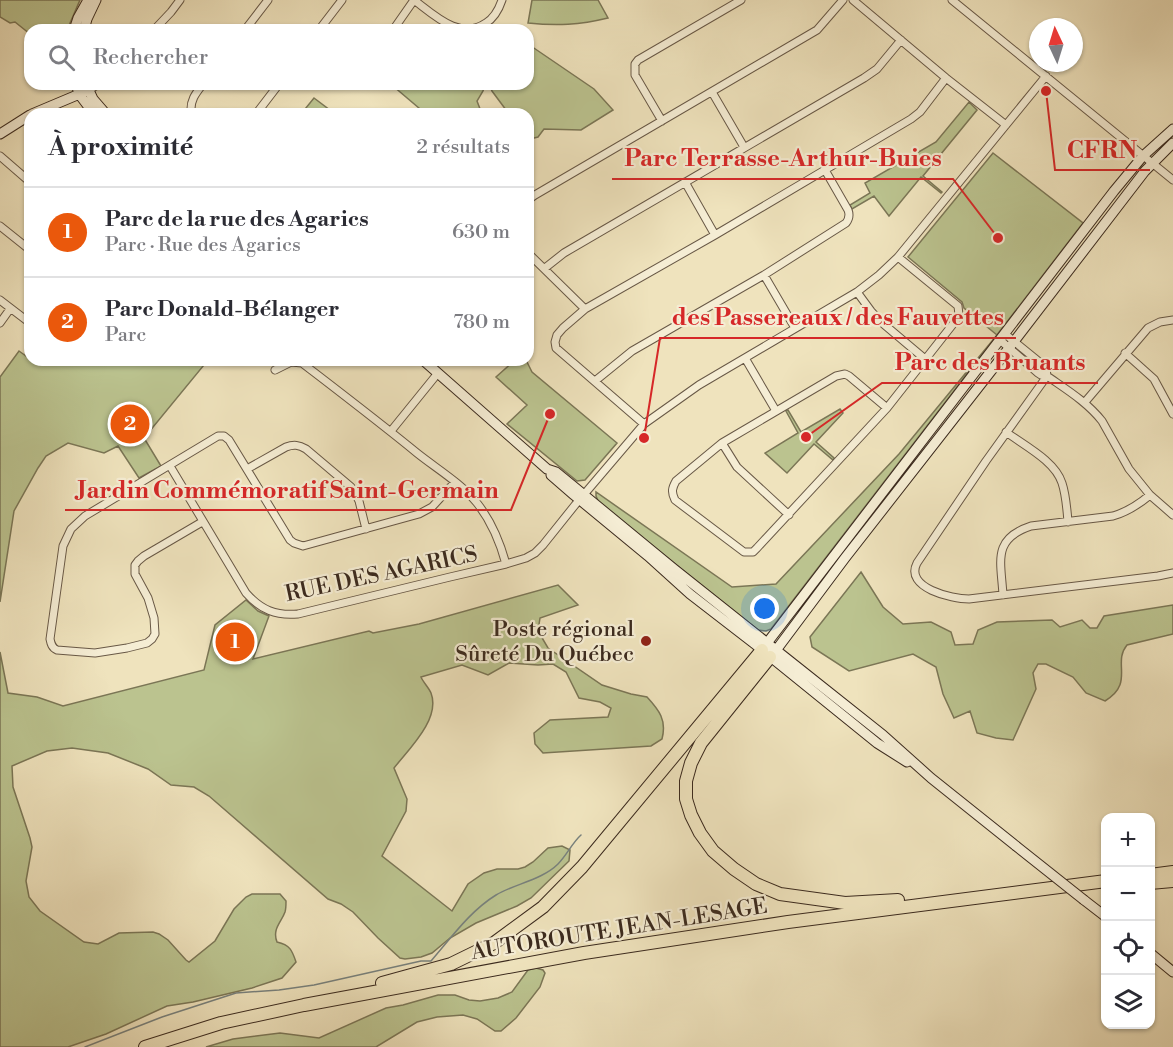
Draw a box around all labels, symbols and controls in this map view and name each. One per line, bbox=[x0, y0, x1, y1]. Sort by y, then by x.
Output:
north arrow bbox=[1029, 18, 1083, 72]
search box bbox=[24, 24, 534, 90]
icon: search bbox=[45, 41, 78, 74]
text: Rechercher bbox=[93, 44, 208, 71]
callout: CFRN bbox=[1055, 128, 1150, 170]
text: À proximité bbox=[48, 131, 193, 163]
text: 2 résultats bbox=[416, 135, 510, 160]
text: CFRN bbox=[1067, 136, 1137, 166]
callout: Parc Terrasse-Arthur-Buies bbox=[612, 137, 953, 179]
text: Parc Terrasse-Arthur-Buies bbox=[624, 144, 942, 174]
text: Parc de la rue des Agarics bbox=[105, 206, 369, 233]
text: 1 bbox=[63, 220, 72, 245]
text: 630 m bbox=[452, 220, 510, 245]
text: Parc · Rue des Agarics bbox=[105, 233, 301, 258]
text: Parc Donald-Bélanger bbox=[105, 296, 339, 323]
callout: des Passereaux / des Fauvettes bbox=[660, 296, 1016, 338]
text: des Passereaux / des Fauvettes bbox=[672, 303, 1004, 333]
text: 2 bbox=[61, 310, 74, 335]
text: 780 m bbox=[453, 310, 510, 335]
text: Parc bbox=[105, 323, 146, 348]
callout: Parc des Bruants bbox=[882, 341, 1098, 383]
text: Parc des Bruants bbox=[894, 348, 1086, 378]
pin: 2 bbox=[110, 402, 150, 446]
callout: Jardin Commémoratif Saint-Germain bbox=[65, 468, 511, 510]
text: Jardin Commémoratif Saint-Germain bbox=[74, 476, 499, 506]
street label: RUE DES AGARICS bbox=[283, 541, 480, 608]
your location bbox=[750, 594, 779, 623]
place label: Poste régional Sûreté Du Québec bbox=[455, 616, 634, 668]
pin: 1 bbox=[216, 620, 254, 664]
marker: Poste régional Sûreté Du Québec bbox=[639, 634, 653, 648]
map controls bbox=[1101, 813, 1155, 1029]
button: + bbox=[1101, 813, 1155, 867]
button: − bbox=[1101, 867, 1155, 921]
street label: AUTOROUTE JEAN-LESAGE bbox=[468, 893, 769, 966]
button: locate bbox=[1101, 921, 1155, 975]
button: layers bbox=[1101, 975, 1155, 1029]

